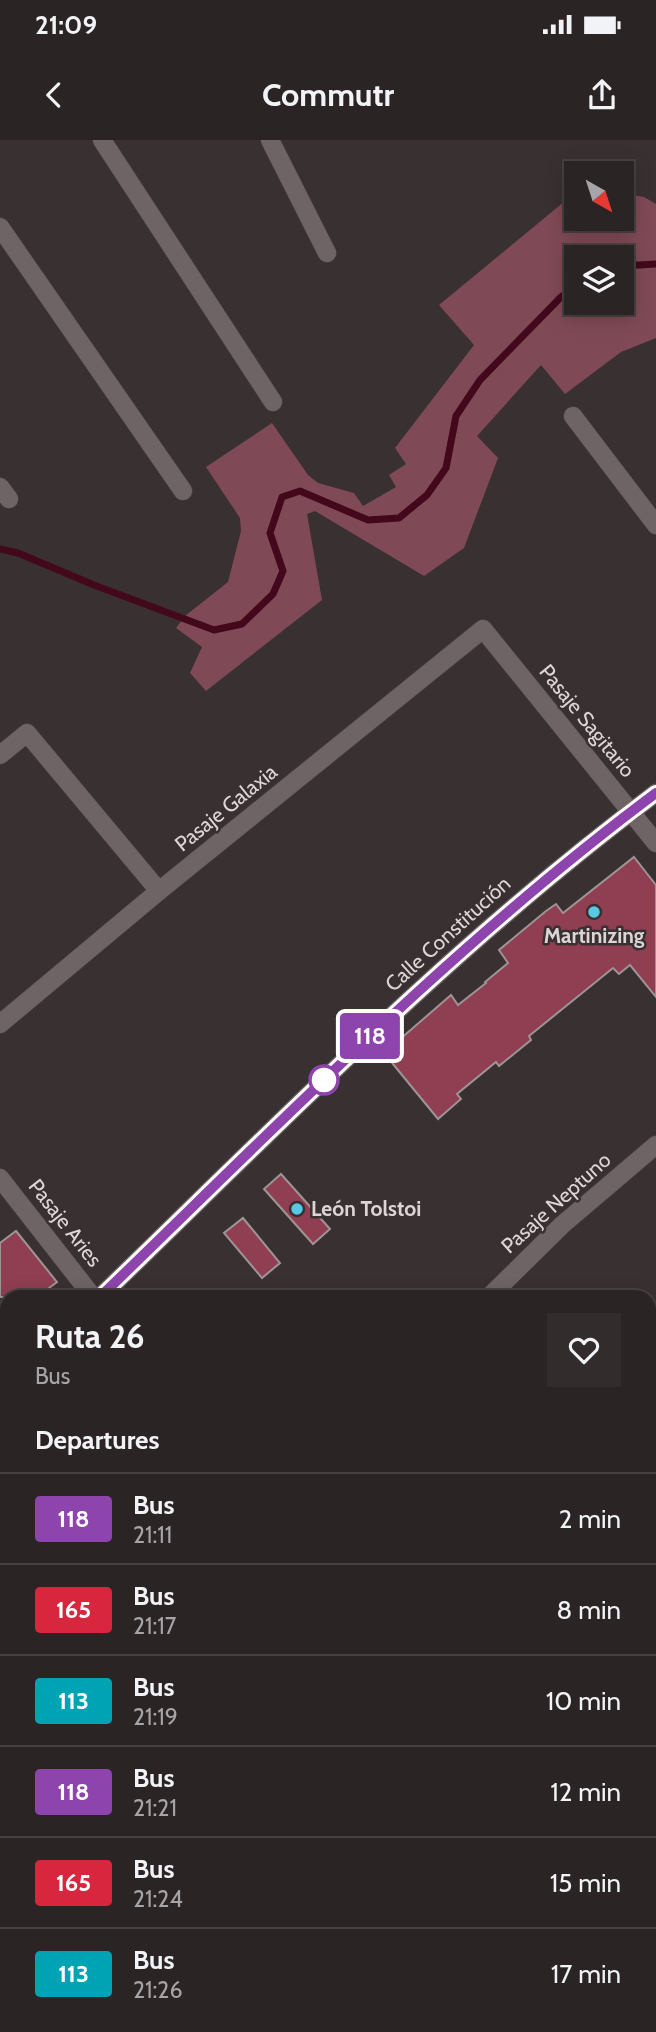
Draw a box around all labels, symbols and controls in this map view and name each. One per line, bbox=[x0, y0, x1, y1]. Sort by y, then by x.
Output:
text: 21:09 bbox=[35, 9, 97, 41]
text: Commutr bbox=[262, 75, 394, 114]
icon: back bbox=[35, 76, 73, 114]
icon: share bbox=[583, 76, 621, 114]
north arrow bbox=[564, 161, 634, 231]
map controls bbox=[564, 161, 634, 315]
button: layers bbox=[564, 245, 634, 315]
street label: Pasaje Sagitario bbox=[533, 659, 641, 783]
street label: Pasaje Galaxia bbox=[170, 759, 282, 857]
street label: Calle Constitución bbox=[380, 871, 515, 996]
marker: Martinizing bbox=[586, 904, 602, 920]
place label: Martinizing bbox=[544, 923, 645, 948]
line badge: 118 bbox=[330, 1013, 410, 1059]
text: 118 bbox=[354, 1021, 386, 1050]
unlabelled marker bbox=[309, 1065, 339, 1095]
street label: Pasaje Neptuno bbox=[496, 1147, 616, 1259]
street label: Pasaje Aries bbox=[23, 1174, 107, 1272]
place label: León Tolstoi bbox=[311, 1196, 421, 1221]
marker: León Tolstoi bbox=[289, 1201, 305, 1217]
button: heart bbox=[547, 1313, 621, 1387]
text: Ruta 26 bbox=[35, 1316, 145, 1356]
text: Bus bbox=[35, 1362, 70, 1390]
text: Departures bbox=[35, 1424, 159, 1456]
text: Bus bbox=[133, 1489, 174, 1521]
text: 2 min bbox=[559, 1503, 621, 1535]
text: 118 bbox=[57, 1504, 90, 1533]
text: 21:11 bbox=[133, 1521, 172, 1549]
text: Bus bbox=[133, 1580, 174, 1612]
text: 8 min bbox=[557, 1594, 621, 1626]
text: 165 bbox=[56, 1595, 91, 1624]
text: 21:17 bbox=[133, 1612, 176, 1640]
text: Bus bbox=[133, 1671, 174, 1703]
text: 10 min bbox=[546, 1685, 621, 1717]
text: 113 bbox=[58, 1686, 89, 1715]
text: 21:19 bbox=[133, 1703, 178, 1731]
text: Bus bbox=[133, 1762, 174, 1794]
text: 12 min bbox=[550, 1776, 621, 1808]
text: 118 bbox=[57, 1777, 90, 1806]
text: 21:21 bbox=[133, 1794, 177, 1822]
text: Bus bbox=[133, 1853, 174, 1885]
text: 15 min bbox=[550, 1867, 621, 1899]
text: 165 bbox=[56, 1868, 91, 1897]
text: 21:24 bbox=[133, 1885, 183, 1913]
text: Bus bbox=[133, 1944, 174, 1976]
text: 17 min bbox=[551, 1958, 621, 1990]
text: 113 bbox=[58, 1959, 89, 1988]
text: 21:26 bbox=[133, 1976, 182, 2004]

